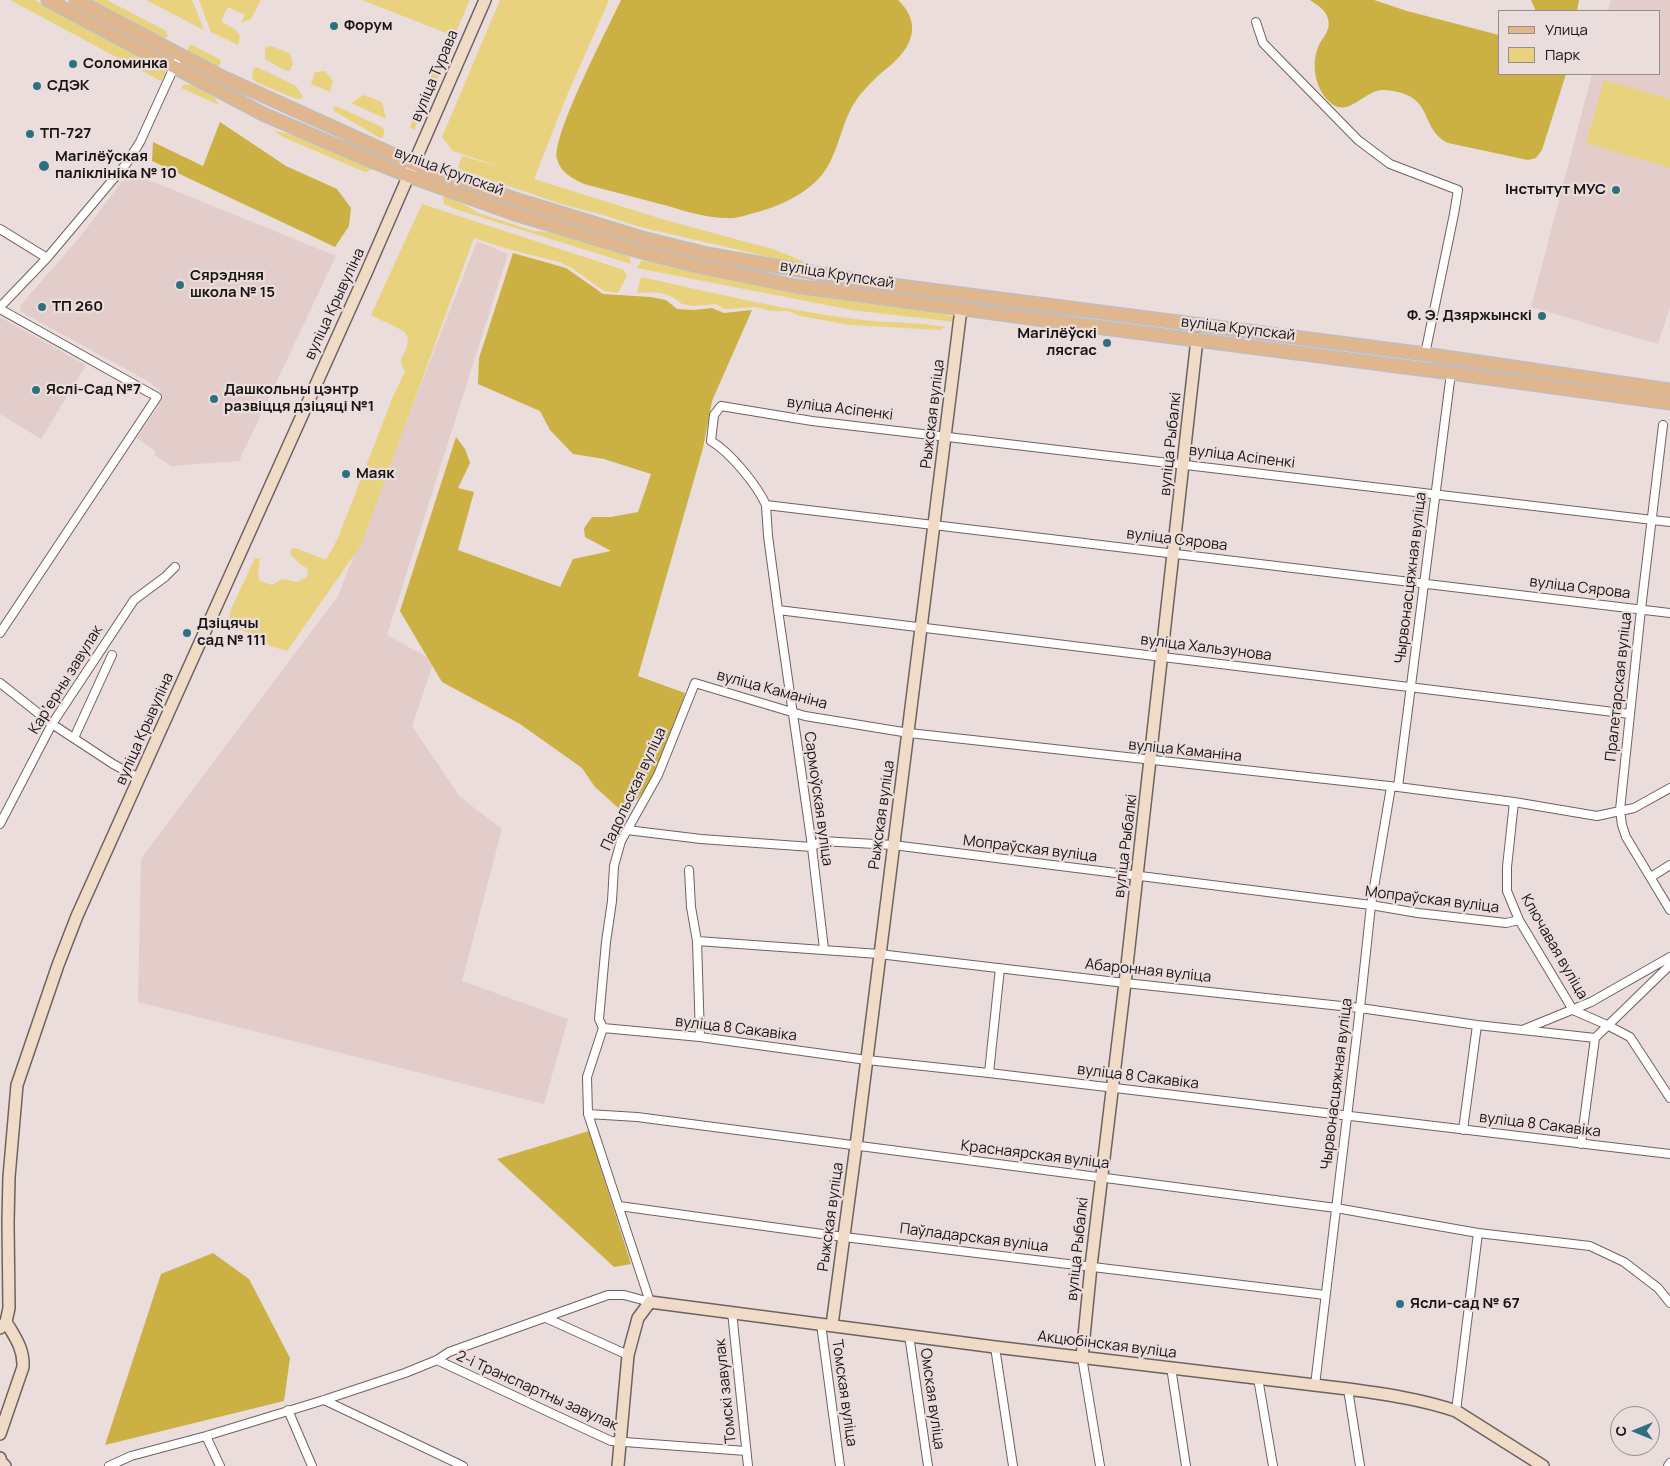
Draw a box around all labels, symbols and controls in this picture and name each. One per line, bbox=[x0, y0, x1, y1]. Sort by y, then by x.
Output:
legend bbox=[1498, 10, 1660, 75]
place label: Форум bbox=[344, 17, 393, 35]
text: Улица bbox=[1545, 19, 1588, 40]
marker: Форум bbox=[328, 20, 340, 32]
street label: вуліца Турава bbox=[408, 27, 462, 125]
text: Парк bbox=[1545, 44, 1580, 65]
place label: Соломинка bbox=[83, 55, 168, 73]
marker: Соломинка bbox=[67, 58, 79, 70]
place label: СДЭК bbox=[47, 77, 90, 95]
marker: СДЭК bbox=[31, 80, 43, 92]
place label: ТП-727 bbox=[40, 125, 91, 143]
marker: ТП-727 bbox=[24, 128, 36, 140]
street label: вуліца Крупскай bbox=[392, 144, 506, 200]
place label: Магілёўская паліклініка № 10 bbox=[55, 148, 177, 183]
marker: Магілёўская паліклініка № 10 bbox=[37, 159, 51, 173]
place label: Інстытут МУС bbox=[1505, 181, 1606, 199]
marker: Інстытут МУС bbox=[1610, 184, 1622, 196]
street label: вуліца Крывуліна bbox=[301, 245, 369, 363]
street label: вуліца Крупскай bbox=[779, 257, 895, 293]
place label: Сярэдняя школа № 15 bbox=[190, 267, 275, 302]
marker: Сярэдняя школа № 15 bbox=[174, 279, 186, 291]
place label: ТП 260 bbox=[52, 298, 103, 316]
marker: ТП 260 bbox=[36, 301, 48, 313]
place label: Ф. Э. Дзяржынскі bbox=[1407, 307, 1532, 325]
marker: Ф. Э. Дзяржынскі bbox=[1536, 310, 1548, 322]
street label: вуліца Крупскай bbox=[1180, 313, 1296, 345]
place label: Магілёўскі лясгас bbox=[1017, 325, 1097, 360]
marker: Магілёўскі лясгас bbox=[1101, 337, 1113, 349]
street label: Рыжская вуліца bbox=[917, 358, 949, 470]
place label: Яслі-Сад №7 bbox=[46, 381, 141, 399]
place label: Дашкольны цэнтр развіцця дзіцяці №1 bbox=[224, 381, 374, 416]
marker: Яслі-Сад №7 bbox=[30, 384, 42, 396]
street label: вуліца Рыбалкі bbox=[1157, 391, 1185, 497]
marker: Дашкольны цэнтр развіцця дзіцяці №1 bbox=[208, 393, 220, 405]
street label: вуліца Асіпенкі bbox=[786, 394, 894, 424]
street label: вуліца Асіпенкі bbox=[1188, 442, 1296, 472]
place label: Маяк bbox=[356, 465, 394, 483]
marker: Маяк bbox=[340, 468, 352, 480]
street label: Чырвонасцяжная вуліца bbox=[1392, 491, 1430, 665]
street label: вуліца Сярова bbox=[1126, 525, 1228, 555]
street label: вуліца Сярова bbox=[1529, 573, 1631, 603]
street label: Пралетарская вуліца bbox=[1602, 611, 1636, 763]
place label: Дзіцячы сад № 111 bbox=[197, 615, 266, 650]
street label: Карʼерны завулак bbox=[25, 622, 107, 738]
marker: Дзіцячы сад № 111 bbox=[181, 627, 193, 639]
street label: вуліца Хальзунова bbox=[1139, 631, 1273, 665]
street label: вуліца Каманіна bbox=[715, 667, 829, 713]
street label: вуліца Крывуліна bbox=[112, 670, 178, 788]
street label: Падольская вуліца bbox=[598, 724, 670, 854]
street label: Сармоўская вуліца bbox=[800, 731, 836, 867]
street label: вуліца Каманіна bbox=[1127, 736, 1243, 766]
street label: Рыжская вуліца bbox=[865, 759, 899, 871]
street label: вуліца Рыбалкі bbox=[1111, 793, 1141, 899]
street label: Мопраўская вуліца bbox=[962, 832, 1098, 866]
street label: Мопраўская вуліца bbox=[1364, 883, 1500, 917]
street label: Ключавая вуліца bbox=[1517, 891, 1591, 1003]
street label: Абаронная вуліца bbox=[1084, 955, 1212, 987]
street label: Чырвонасцяжная вуліца bbox=[1318, 997, 1356, 1171]
street label: вуліца 8 Сакавіка bbox=[674, 1013, 798, 1045]
street label: вуліца 8 Сакавіка bbox=[1076, 1061, 1200, 1093]
street label: вуліца 8 Сакавіка bbox=[1478, 1109, 1602, 1141]
street label: Краснаярская вуліца bbox=[960, 1137, 1110, 1173]
street label: Рыжская вуліца bbox=[814, 1161, 848, 1273]
street label: вуліца Рыбалкі bbox=[1064, 1196, 1092, 1302]
street label: Паўладарская вуліца bbox=[899, 1220, 1049, 1256]
place label: Ясли-сад № 67 bbox=[1410, 1295, 1520, 1313]
marker: Ясли-сад № 67 bbox=[1394, 1298, 1406, 1310]
street label: Акцюбінская вуліца bbox=[1036, 1328, 1178, 1362]
street label: Томскі завулак bbox=[712, 1338, 740, 1444]
street label: Томская вуліца bbox=[828, 1338, 860, 1448]
street label: 2-і Транспартны завулак bbox=[453, 1347, 621, 1435]
street label: Омская вуліца bbox=[916, 1347, 948, 1451]
north arrow bbox=[1610, 1406, 1660, 1456]
text: С bbox=[1611, 1426, 1630, 1436]

